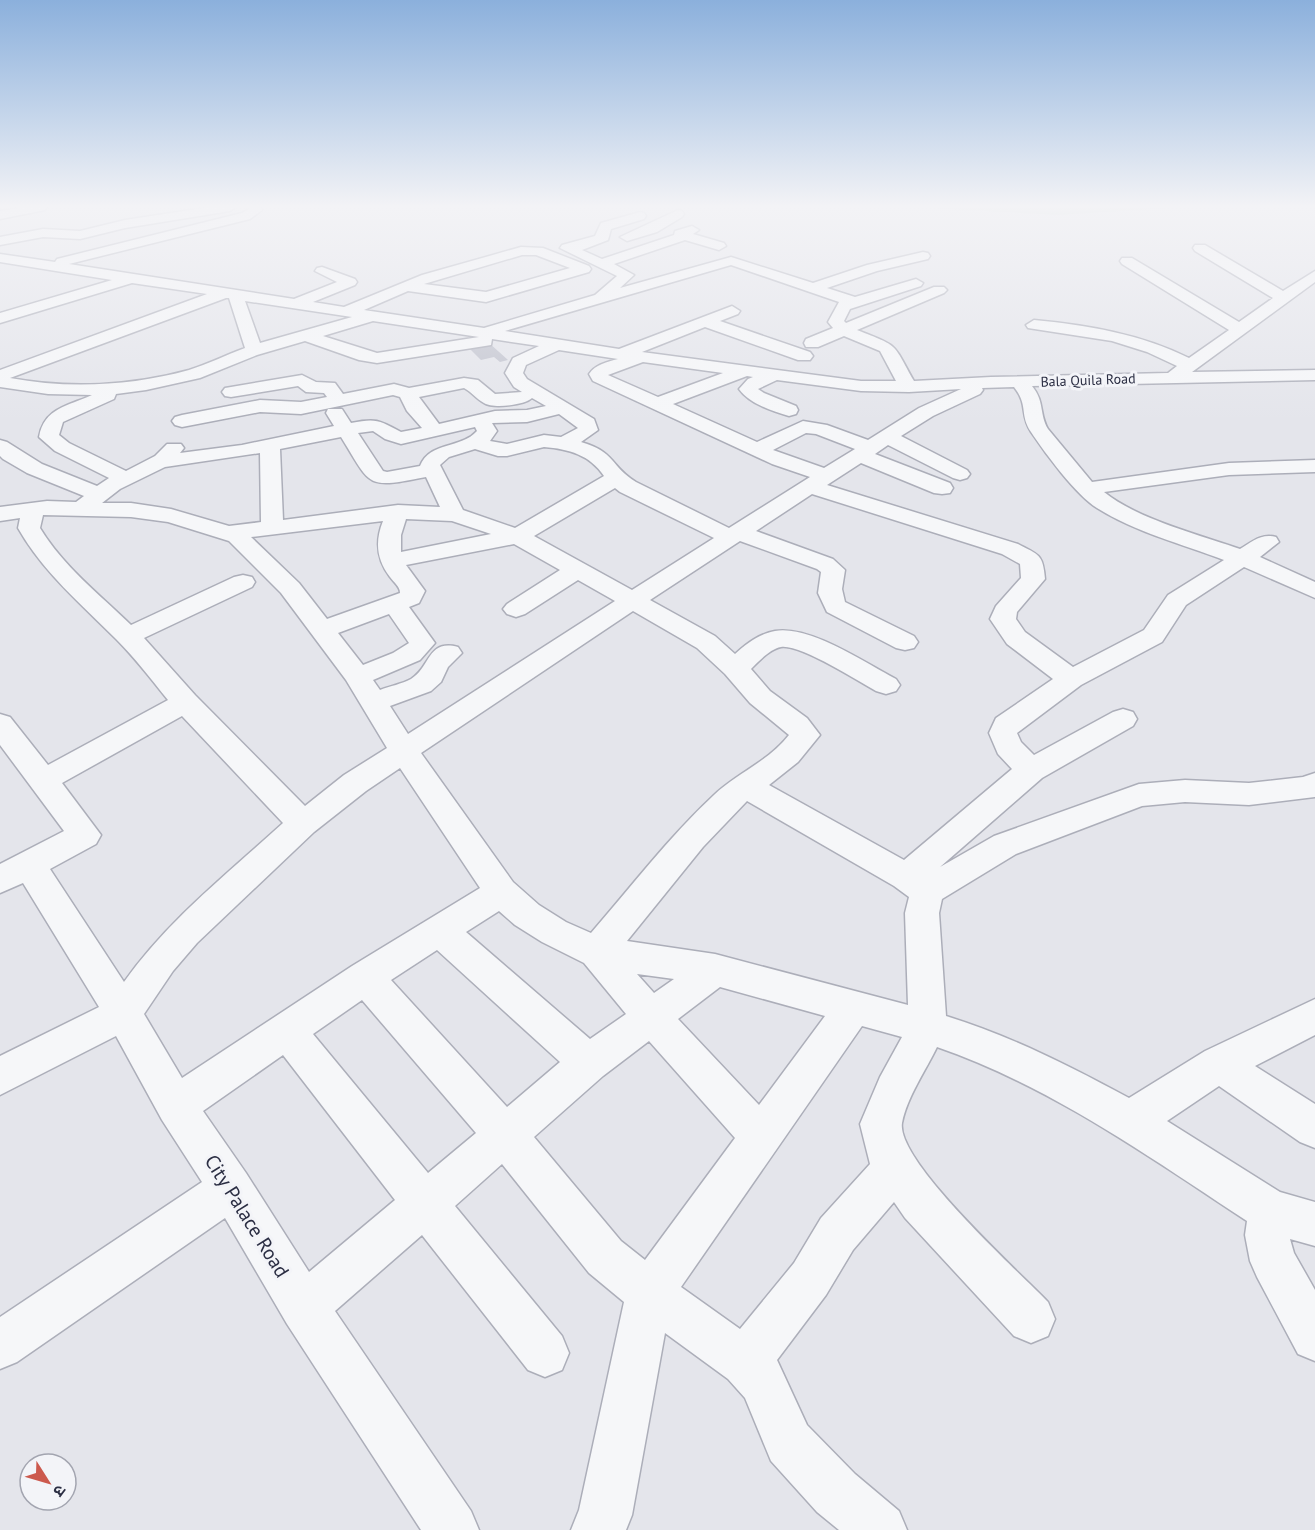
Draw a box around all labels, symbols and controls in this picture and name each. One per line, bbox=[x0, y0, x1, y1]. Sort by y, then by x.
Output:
street label: Bala Quila Road bbox=[1040, 369, 1136, 391]
street label: City Palace Road bbox=[199, 1150, 295, 1282]
north arrow bbox=[18, 1452, 78, 1512]
text: उ bbox=[49, 1481, 71, 1501]

